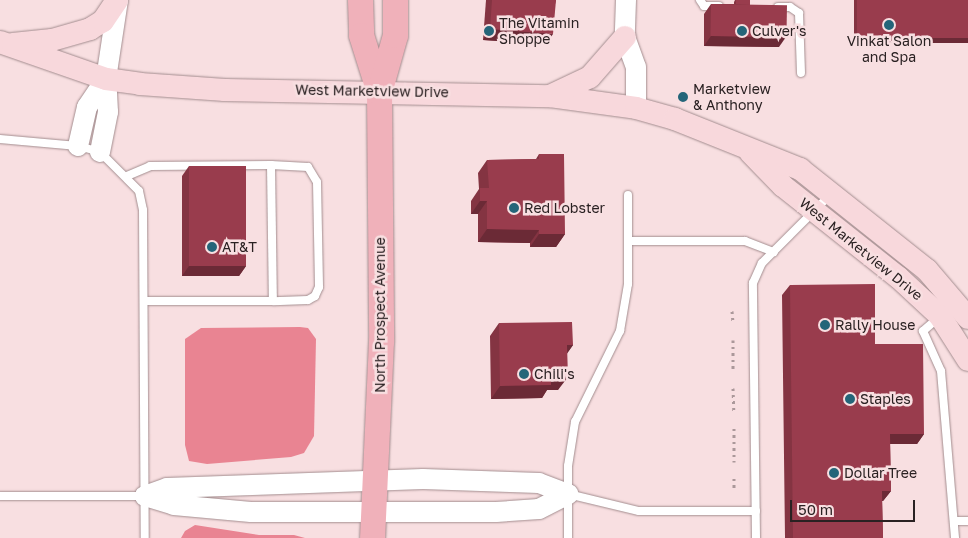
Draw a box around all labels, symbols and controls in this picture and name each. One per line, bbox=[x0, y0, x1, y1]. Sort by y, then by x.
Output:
place label: The Vitamin Shoppe bbox=[499, 15, 579, 48]
marker: Vinkat Salon and Spa bbox=[883, 19, 895, 31]
place label: Culver's bbox=[752, 23, 806, 39]
marker: The Vitamin Shoppe bbox=[483, 25, 495, 37]
marker: Culver's bbox=[736, 25, 748, 37]
place label: Vinkat Salon and Spa bbox=[847, 33, 931, 65]
street label: West Marketview Drive bbox=[295, 81, 449, 101]
place label: Marketview & Anthony bbox=[693, 81, 771, 114]
marker: Marketview & Anthony bbox=[677, 91, 689, 103]
street label: West Marketview Drive bbox=[796, 194, 926, 304]
place label: Red Lobster bbox=[524, 200, 605, 216]
marker: Red Lobster bbox=[508, 202, 520, 214]
street label: North Prospect Avenue bbox=[372, 237, 388, 393]
place label: AT&T bbox=[222, 239, 257, 255]
marker: AT&T bbox=[206, 241, 218, 253]
place label: Rally House bbox=[835, 317, 915, 333]
marker: Rally House bbox=[819, 319, 831, 331]
place label: Chili's bbox=[534, 366, 575, 382]
marker: Chili's bbox=[518, 368, 530, 380]
place label: Staples bbox=[860, 391, 911, 407]
marker: Staples bbox=[844, 393, 856, 405]
place label: Dollar Tree bbox=[844, 465, 917, 481]
marker: Dollar Tree bbox=[828, 467, 840, 479]
scale bar bbox=[793, 490, 918, 522]
text: 50 m bbox=[798, 500, 833, 518]

